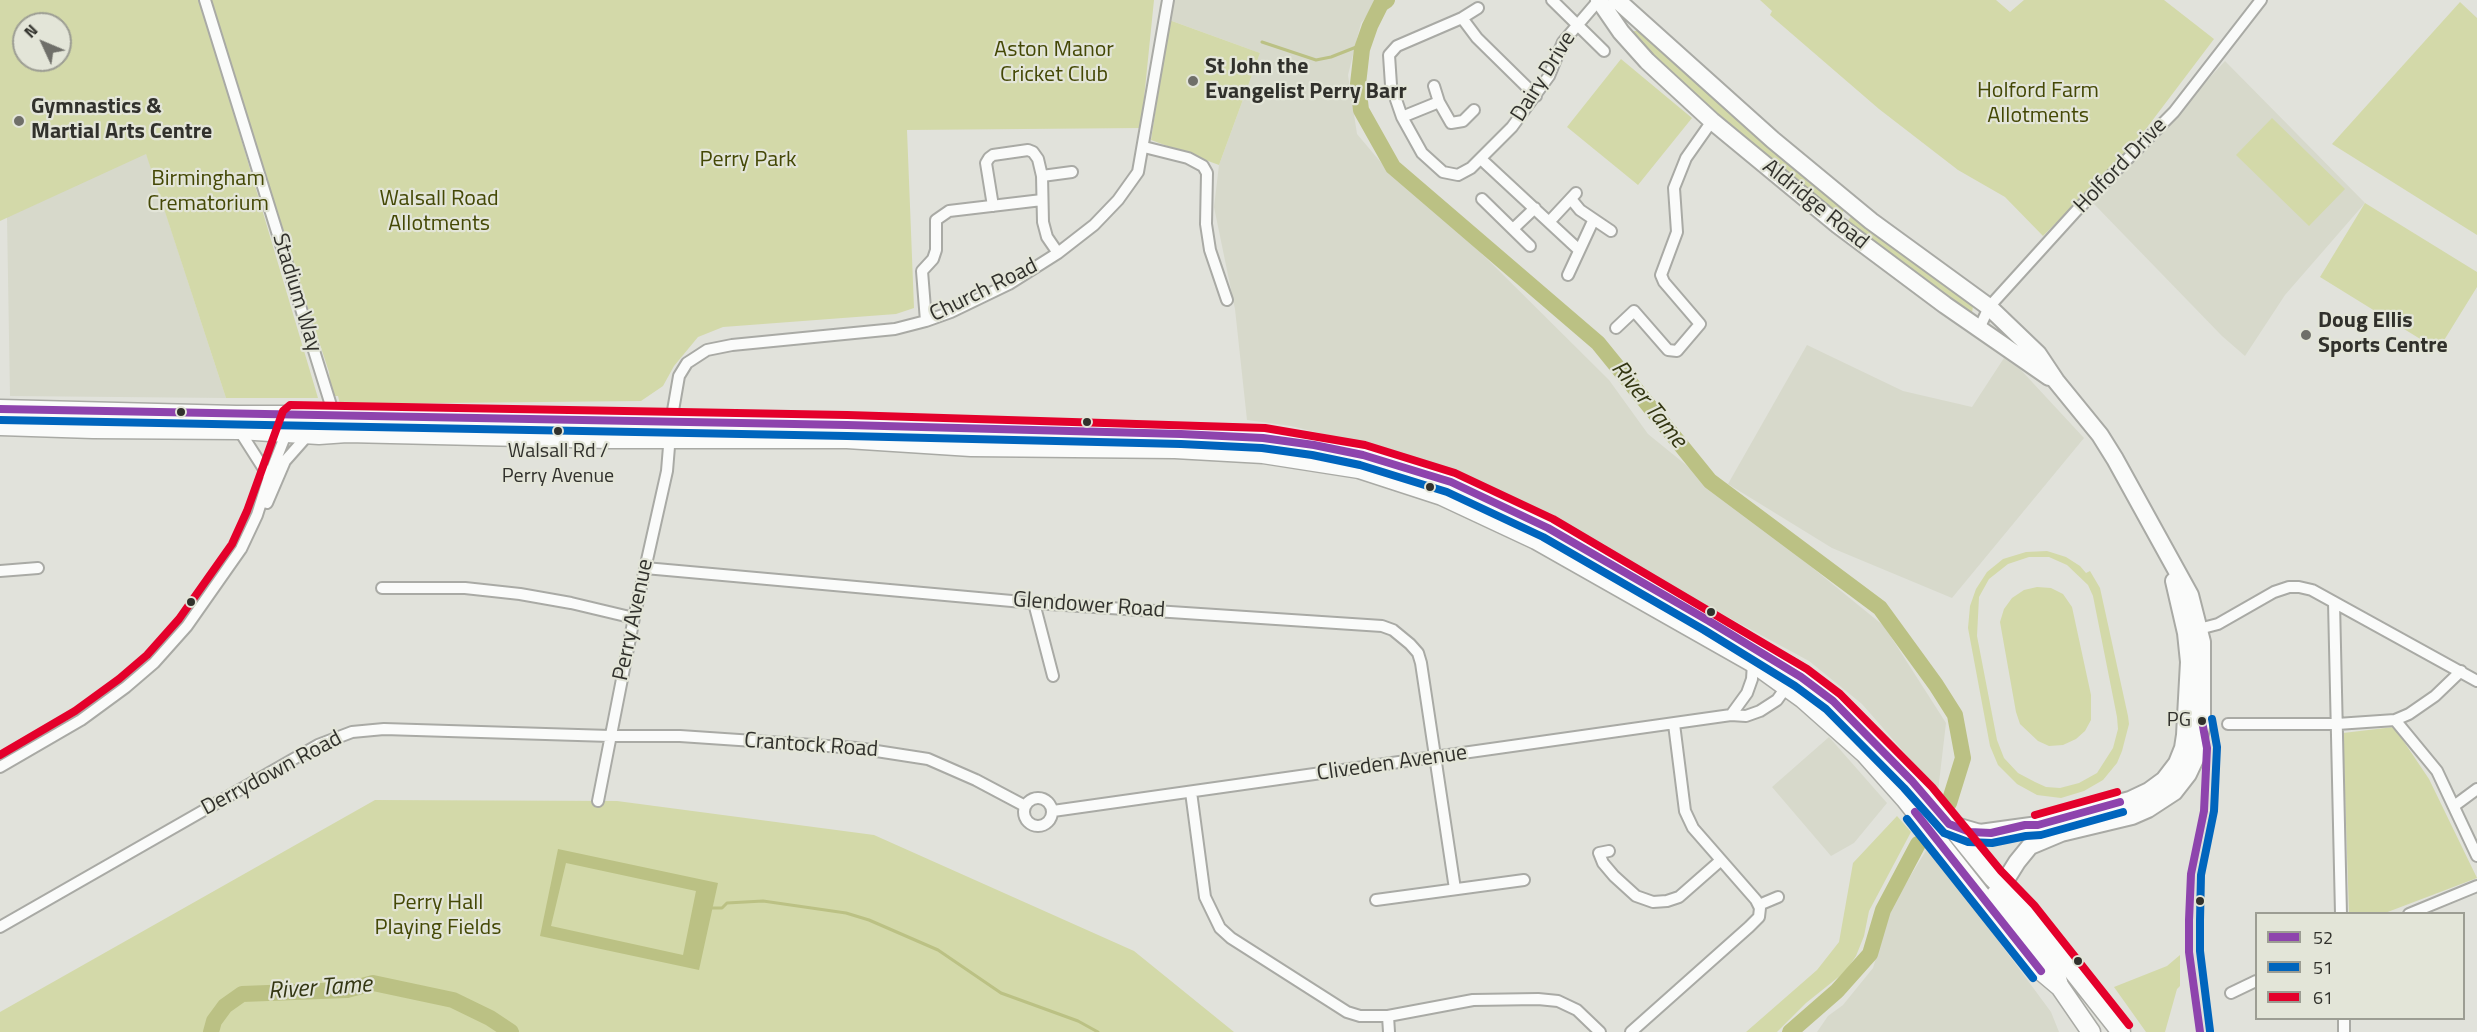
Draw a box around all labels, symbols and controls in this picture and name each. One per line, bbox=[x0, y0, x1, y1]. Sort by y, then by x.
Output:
north arrow bbox=[12, 12, 72, 72]
text: N bbox=[18, 19, 43, 43]
street label: Dairy Drive bbox=[1506, 27, 1582, 127]
park label: Aston Manor Cricket Club bbox=[994, 38, 1114, 90]
place label: St John the Evangelist Perry Barr bbox=[1205, 55, 1407, 106]
marker: St John the Evangelist Perry Barr bbox=[1186, 74, 1200, 88]
park label: Holford Farm Allotments bbox=[1977, 79, 2099, 130]
place label: Gymnastics & Martial Arts Centre bbox=[31, 95, 212, 146]
street label: Holford Drive bbox=[2069, 113, 2173, 219]
marker: Gymnastics & Martial Arts Centre bbox=[12, 114, 26, 128]
park label: Perry Park bbox=[700, 148, 796, 174]
street label: Aldridge Road bbox=[1757, 154, 1873, 256]
park label: Birmingham Crematorium bbox=[147, 167, 269, 218]
park label: Walsall Road Allotments bbox=[379, 187, 499, 238]
street label: Stadium Way bbox=[265, 231, 327, 355]
street label: Church Road bbox=[926, 254, 1042, 328]
place label: Doug Ellis Sports Centre bbox=[2318, 309, 2448, 360]
marker: Doug Ellis Sports Centre bbox=[2299, 328, 2313, 342]
water label: River Tame bbox=[1604, 356, 1692, 454]
unlabelled marker bbox=[175, 406, 187, 418]
unlabelled marker bbox=[1081, 416, 1093, 428]
marker: Walsall Rd / Perry Avenue bbox=[552, 425, 564, 437]
place label: Walsall Rd / Perry Avenue bbox=[502, 440, 614, 487]
unlabelled marker bbox=[1424, 481, 1436, 493]
street label: Perry Avenue bbox=[608, 557, 660, 683]
street label: Glendower Road bbox=[1012, 588, 1166, 624]
unlabelled marker bbox=[185, 596, 197, 608]
unlabelled marker bbox=[1705, 606, 1717, 618]
place label: PG bbox=[2167, 709, 2191, 733]
marker: PG bbox=[2196, 715, 2208, 727]
street label: Derrydown Road bbox=[197, 726, 347, 822]
street label: Crantock Road bbox=[743, 728, 879, 764]
street label: Cliveden Avenue bbox=[1315, 740, 1469, 788]
park label: Perry Hall Playing Fields bbox=[375, 891, 501, 942]
unlabelled marker bbox=[2194, 895, 2206, 907]
legend bbox=[2255, 912, 2465, 1020]
text: 52 bbox=[2313, 924, 2333, 951]
text: 51 bbox=[2313, 954, 2333, 981]
unlabelled marker bbox=[2072, 955, 2084, 967]
water label: River Tame bbox=[267, 971, 373, 1007]
text: 61 bbox=[2313, 984, 2333, 1011]

